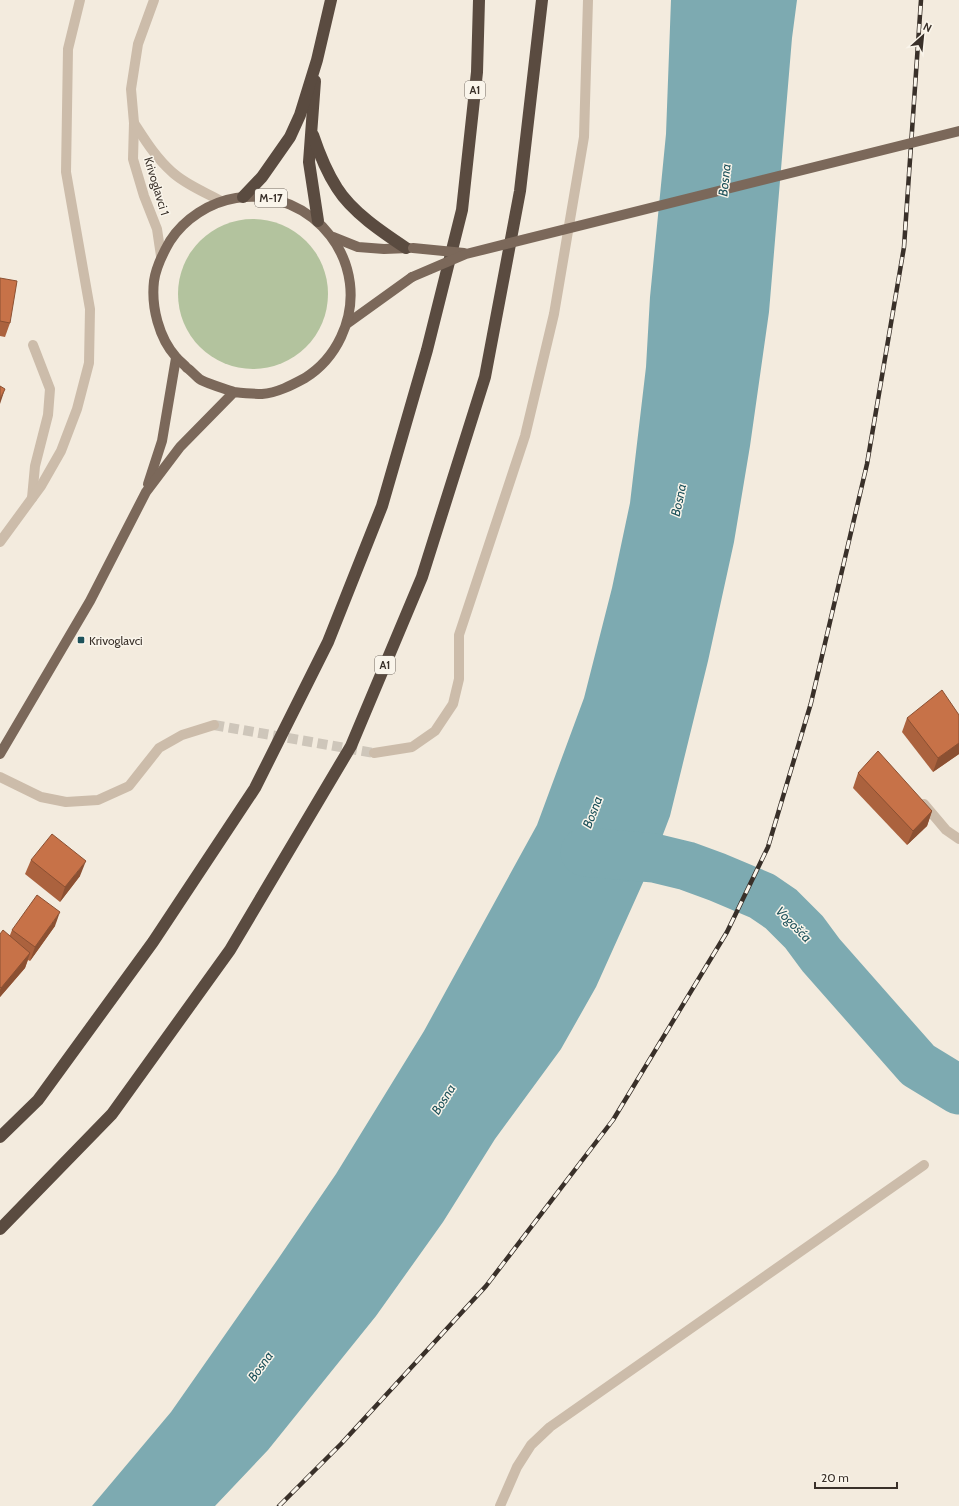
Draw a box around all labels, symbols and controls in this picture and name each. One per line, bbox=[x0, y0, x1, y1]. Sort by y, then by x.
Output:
north arrow bbox=[903, 16, 943, 56]
text: N bbox=[921, 19, 934, 35]
road number: A1 bbox=[465, 81, 485, 99]
street label: Krivoglavci 1 bbox=[141, 155, 173, 217]
water label: Bosna bbox=[714, 163, 734, 197]
road number: M-17 bbox=[255, 189, 287, 207]
water label: Bosna bbox=[667, 482, 689, 518]
place label: Krivoglavci bbox=[89, 633, 143, 648]
marker: Krivoglavci bbox=[76, 635, 86, 645]
road number: A1 bbox=[375, 656, 395, 674]
water label: Bosna bbox=[579, 794, 605, 830]
water label: Vogošća bbox=[773, 903, 815, 945]
water label: Bosna bbox=[428, 1081, 458, 1117]
water label: Bosna bbox=[244, 1348, 276, 1384]
scale bar bbox=[815, 1464, 897, 1490]
text: 20 m bbox=[821, 1470, 849, 1485]

